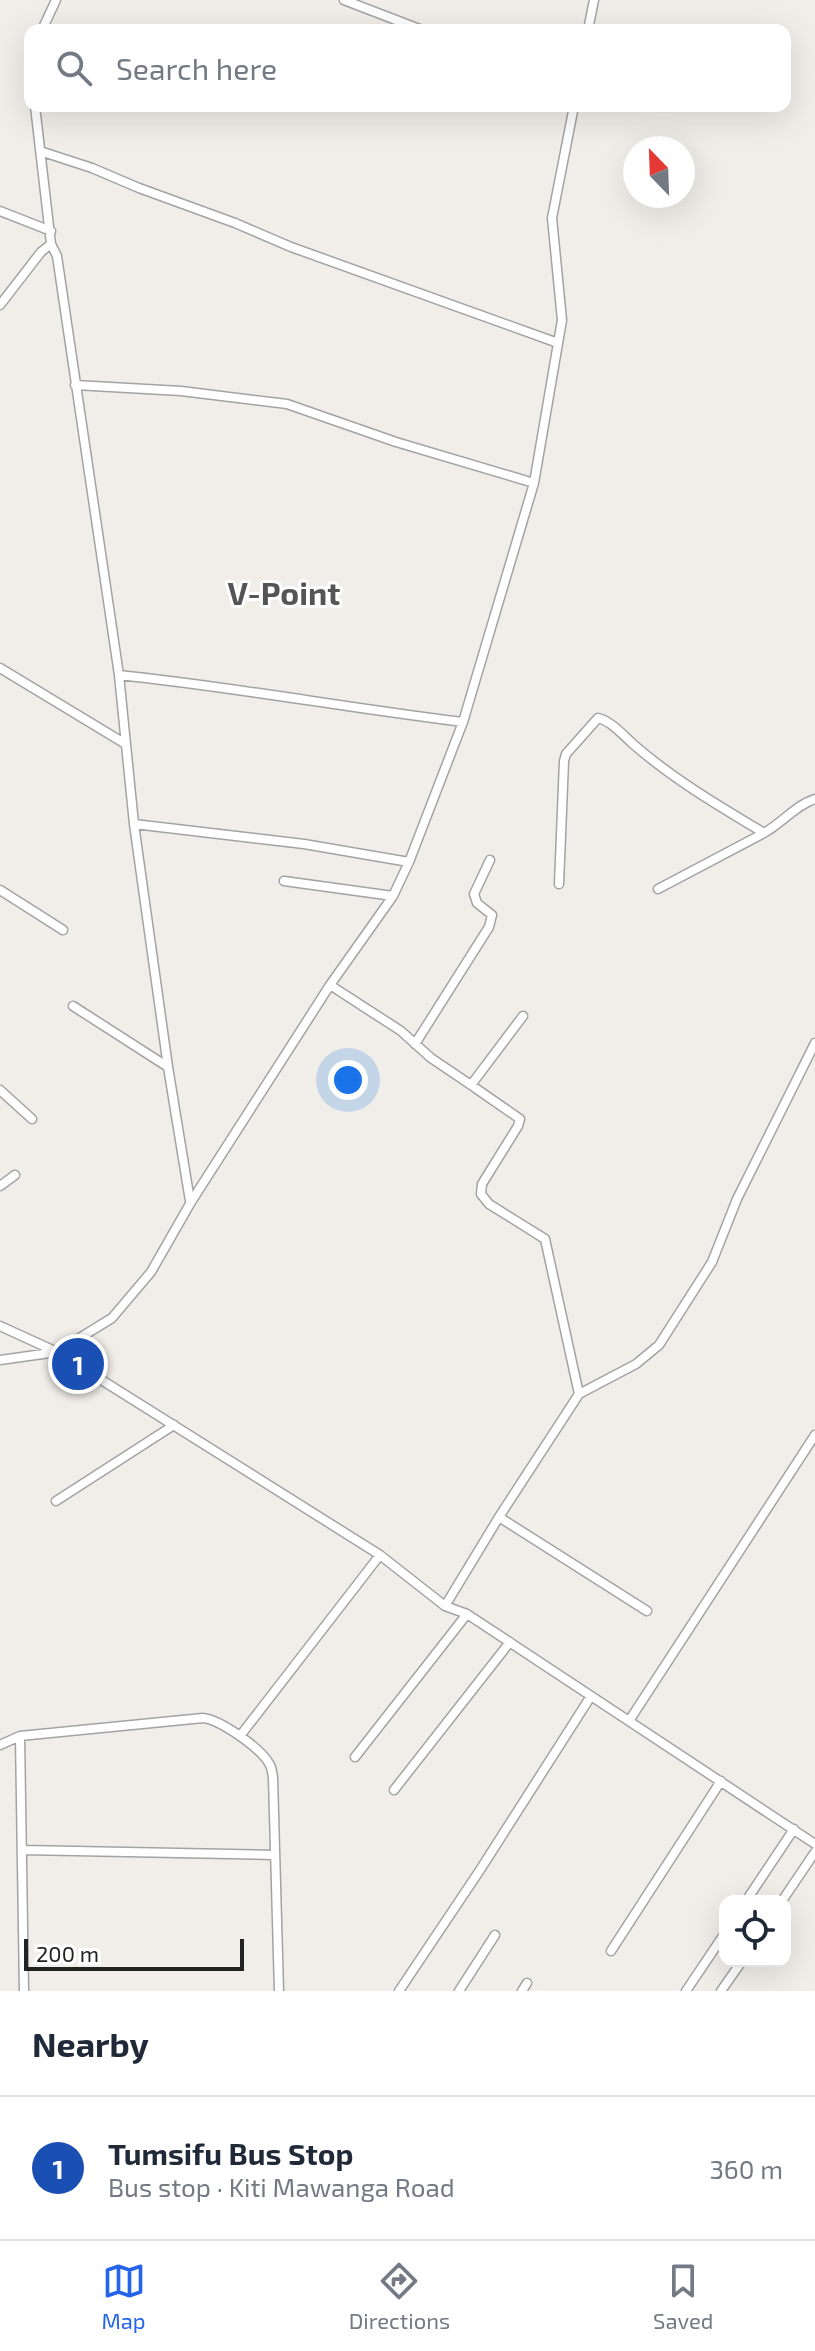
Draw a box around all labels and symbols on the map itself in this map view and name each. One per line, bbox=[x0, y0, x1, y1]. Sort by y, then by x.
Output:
north arrow bbox=[623, 136, 695, 208]
district label: V-Point bbox=[228, 573, 340, 611]
your location bbox=[328, 1060, 368, 1100]
pin: 1 bbox=[52, 1334, 104, 1394]
scale bar bbox=[24, 1935, 244, 1971]

